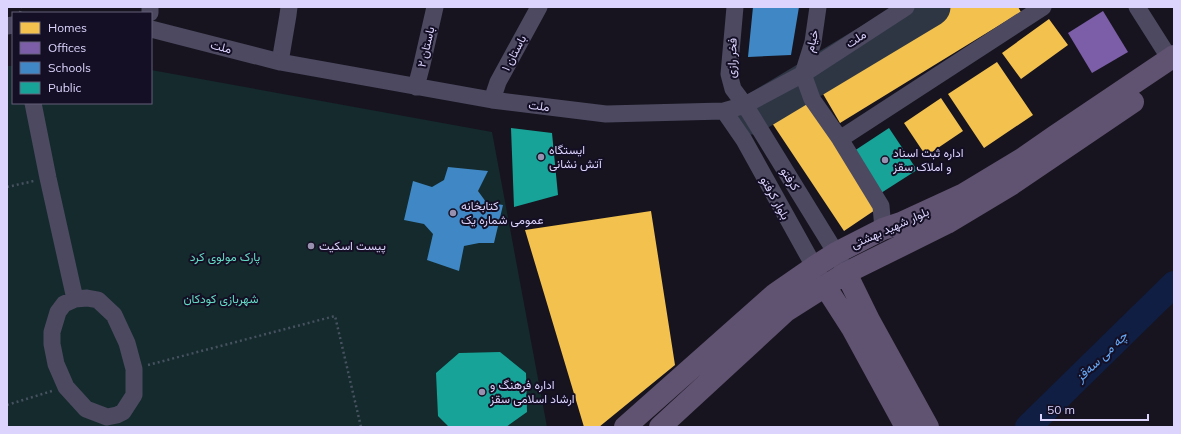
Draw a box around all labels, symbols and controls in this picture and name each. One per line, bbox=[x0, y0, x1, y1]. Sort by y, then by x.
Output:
legend bbox=[12, 12, 152, 104]
text: Homes bbox=[48, 20, 87, 35]
street label: باستان ۲ bbox=[414, 25, 437, 69]
street label: ملت bbox=[843, 26, 869, 51]
street label: خیام bbox=[802, 28, 822, 54]
street label: باستان ۱ bbox=[498, 32, 529, 73]
street label: ملت bbox=[209, 37, 233, 56]
street label: فخر رازی bbox=[723, 38, 741, 78]
text: Offices bbox=[48, 40, 86, 55]
text: Schools bbox=[48, 60, 91, 75]
text: Public bbox=[48, 80, 82, 95]
street label: ملت bbox=[528, 97, 551, 114]
place label: ایستگاه آتش نشانی bbox=[549, 142, 603, 172]
place label: اداره ثبت اسناد و املاک سقز bbox=[892, 145, 964, 175]
marker: ایستگاه آتش نشانی bbox=[536, 152, 546, 162]
marker: اداره ثبت اسناد و املاک سقز bbox=[880, 155, 890, 165]
street label: کرفتو bbox=[777, 164, 803, 194]
street label: بلوار کرفتو bbox=[757, 174, 793, 222]
place label: کتابخانه عمومی شماره یک bbox=[461, 198, 543, 228]
street label: بلوار شهید بهشتی bbox=[848, 204, 932, 252]
marker: کتابخانه عمومی شماره یک bbox=[448, 208, 458, 218]
place label: پیست اسکیت bbox=[319, 238, 386, 254]
marker: پیست اسکیت bbox=[306, 241, 316, 251]
park label: پارک مولوی کرد bbox=[190, 249, 260, 265]
park label: شهربازی کودکان bbox=[183, 291, 259, 307]
water label: چە می سەقز bbox=[1071, 326, 1133, 387]
place label: اداره فرهنگ و ارشاد اسلامی سقز bbox=[489, 377, 575, 407]
marker: اداره فرهنگ و ارشاد اسلامی سقز bbox=[477, 387, 487, 397]
scale bar bbox=[1041, 396, 1148, 422]
text: 50 m bbox=[1047, 402, 1075, 417]

